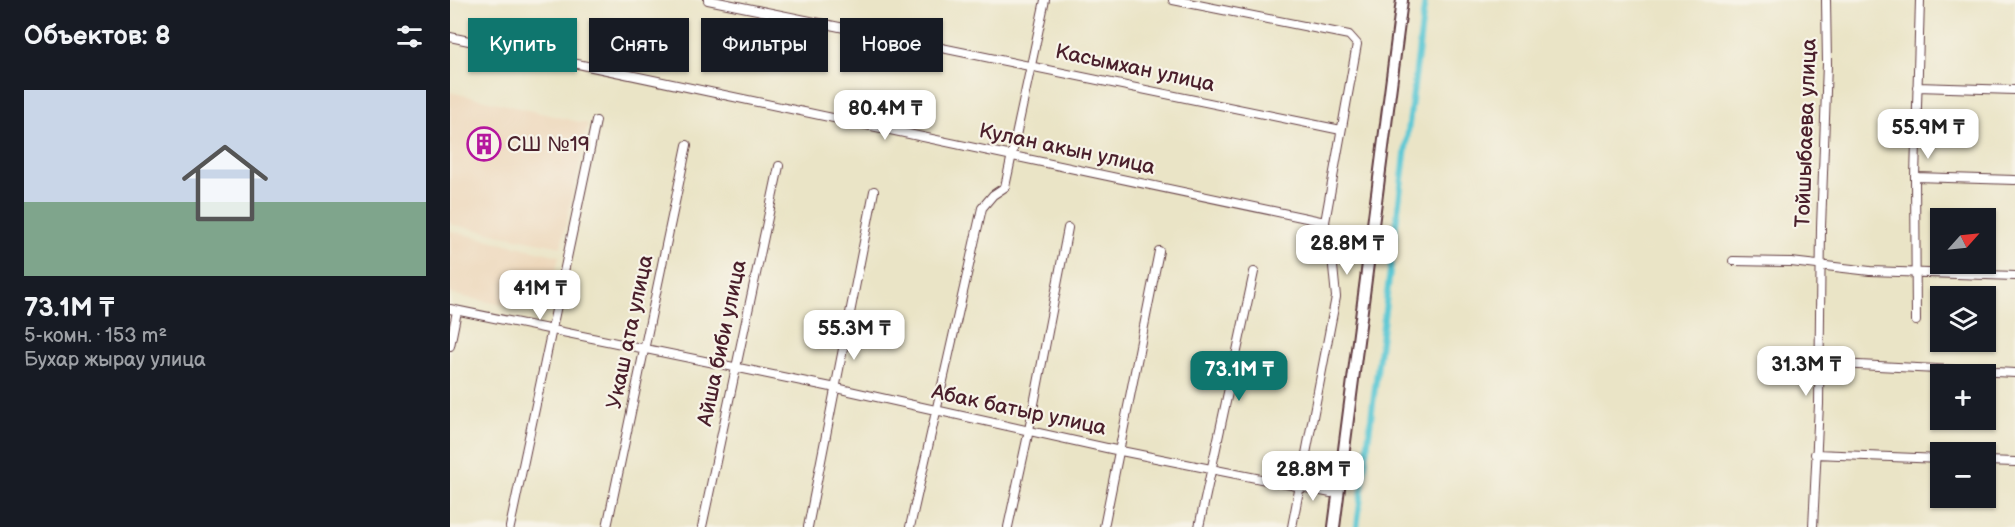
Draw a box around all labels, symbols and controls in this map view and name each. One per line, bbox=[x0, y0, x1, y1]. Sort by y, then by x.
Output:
chip: Купить bbox=[468, 18, 577, 72]
chip: Снять bbox=[589, 18, 689, 72]
chip: Фильтры bbox=[701, 18, 828, 72]
chip: Новое bbox=[840, 18, 943, 72]
icon: filters bbox=[393, 20, 426, 53]
text: Объектов: 8 bbox=[24, 21, 171, 52]
street label: Тойшыбаева улица bbox=[1790, 37, 1822, 228]
street label: Касымхан улица bbox=[1053, 39, 1218, 97]
pin: 80.4M ₸ bbox=[830, 90, 940, 141]
text: 80.4M ₸ bbox=[848, 97, 922, 121]
pin: 55.9M ₸ bbox=[1873, 109, 1983, 160]
text: 55.9M ₸ bbox=[1892, 116, 1964, 140]
street label: Кулан акын улица bbox=[977, 118, 1158, 180]
building icon: СШ №19 bbox=[466, 126, 502, 162]
icon: home bbox=[171, 129, 279, 237]
place label: СШ №19 bbox=[507, 132, 590, 157]
north arrow bbox=[1930, 208, 1996, 274]
map controls bbox=[1930, 208, 1996, 508]
pin: 28.8M ₸ bbox=[1292, 225, 1402, 276]
text: 28.8M ₸ bbox=[1310, 232, 1384, 256]
street label: Укаш ата улица bbox=[601, 252, 659, 411]
street label: Айша биби улица bbox=[692, 257, 752, 429]
pin: 41M ₸ bbox=[498, 270, 582, 321]
text: 41M ₸ bbox=[513, 277, 567, 301]
button: layers bbox=[1930, 286, 1996, 352]
text: 73.1M ₸ bbox=[24, 293, 114, 324]
pin: 55.3M ₸ bbox=[799, 310, 909, 361]
text: 55.3M ₸ bbox=[818, 317, 890, 341]
text: 5-комн. · 153 m² bbox=[24, 324, 167, 348]
pin: 31.3M ₸ bbox=[1751, 346, 1861, 397]
text: Бухар жырау улица bbox=[24, 348, 206, 372]
pin: 73.1M ₸ bbox=[1184, 351, 1294, 402]
text: 31.3M ₸ bbox=[1771, 353, 1841, 377]
text: 73.1M ₸ bbox=[1204, 358, 1274, 382]
button: + bbox=[1930, 364, 1996, 430]
street label: Абак батыр улица bbox=[928, 379, 1109, 441]
button: − bbox=[1930, 442, 1996, 508]
pin: 28.8M ₸ bbox=[1258, 451, 1368, 502]
text: 28.8M ₸ bbox=[1276, 458, 1350, 482]

